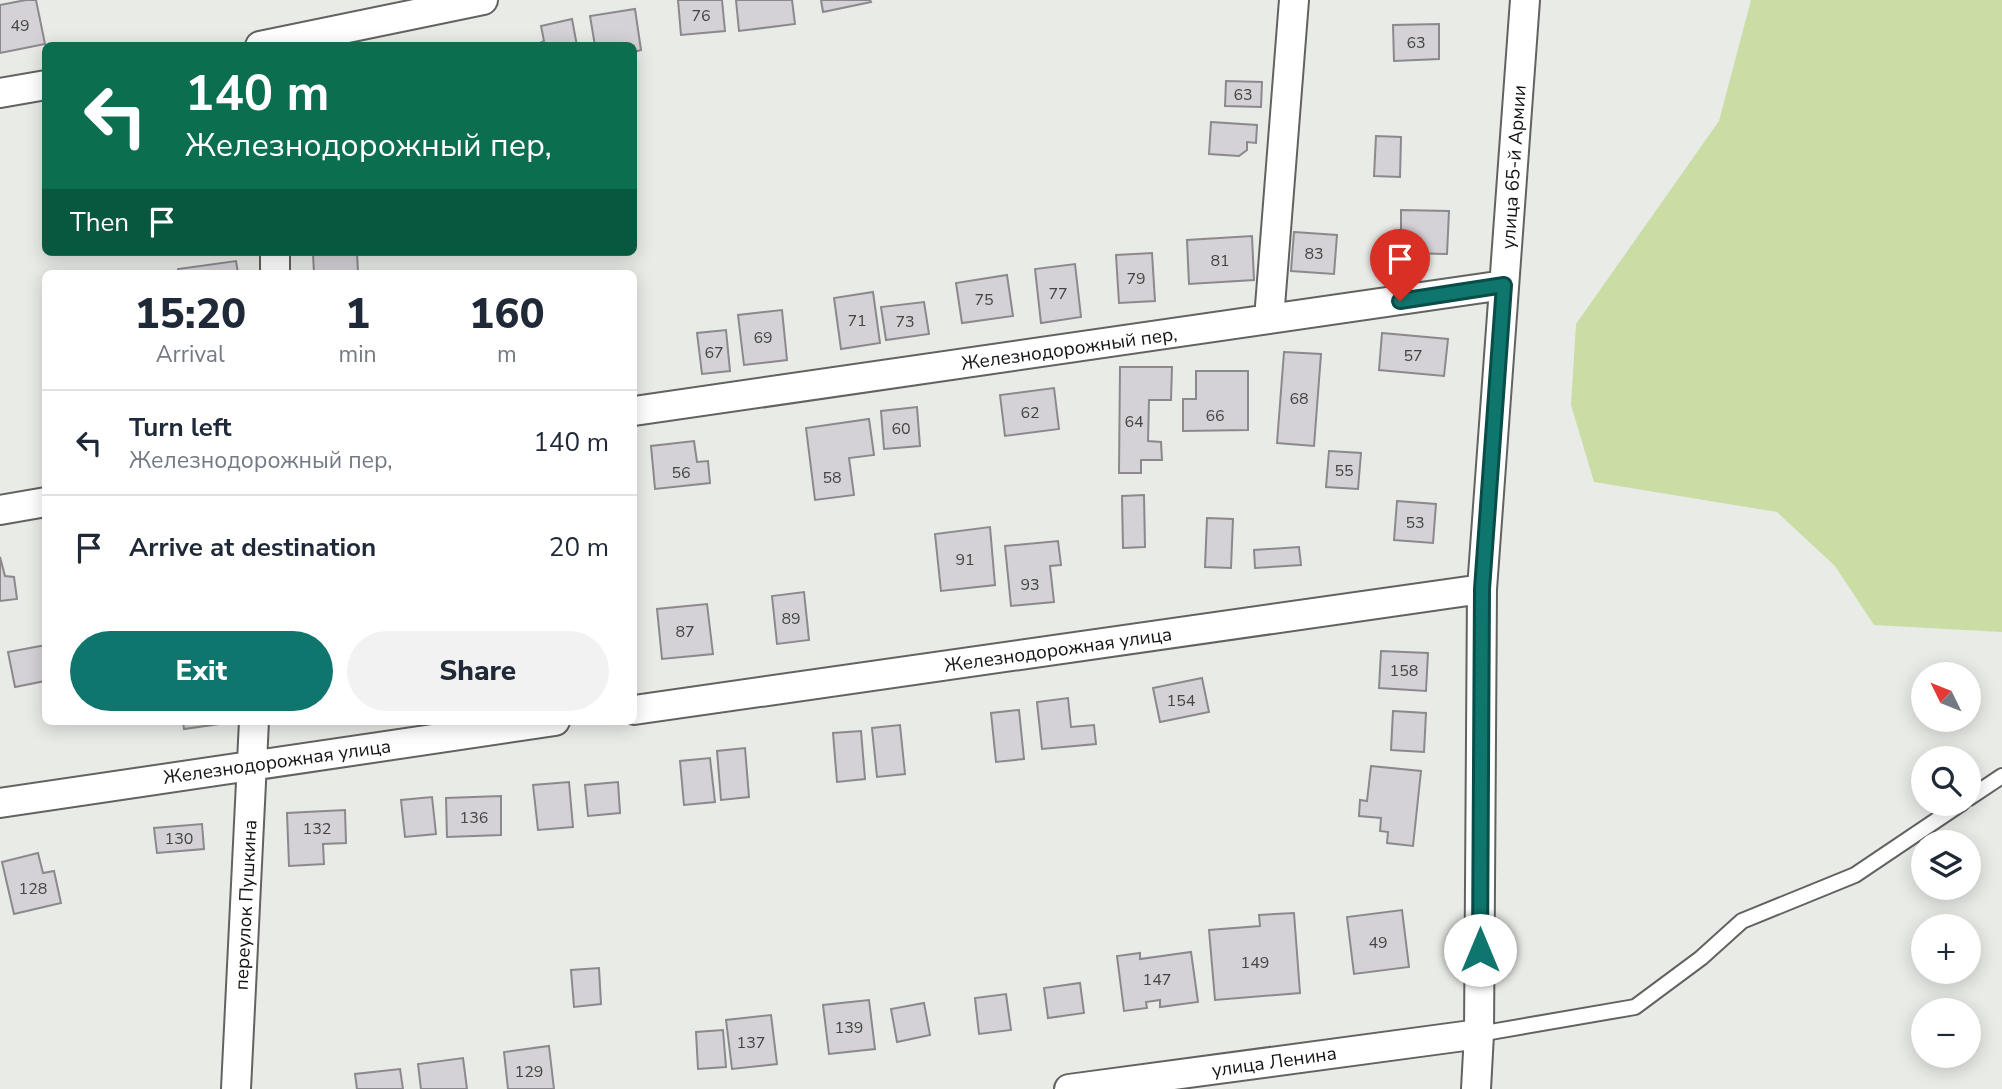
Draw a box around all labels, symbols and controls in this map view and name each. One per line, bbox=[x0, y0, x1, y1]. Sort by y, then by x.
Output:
house number: 76 bbox=[691, 5, 711, 27]
house number: 49 bbox=[10, 15, 30, 37]
house number: 63 bbox=[1406, 32, 1426, 54]
text: 140 m bbox=[185, 60, 329, 127]
icon: left bbox=[70, 70, 161, 161]
house number: 63 bbox=[1233, 84, 1253, 106]
street label: улица 65-й Армии bbox=[1495, 84, 1533, 250]
text: Железнодорожный пер, bbox=[185, 124, 552, 167]
icon: arrive bbox=[143, 203, 181, 241]
text: Then bbox=[70, 205, 129, 240]
pin bbox=[1370, 229, 1430, 301]
icon: arrive bbox=[1381, 240, 1419, 278]
house number: 83 bbox=[1304, 243, 1324, 265]
house number: 81 bbox=[1210, 250, 1230, 272]
house number: 79 bbox=[1126, 268, 1146, 290]
house number: 77 bbox=[1048, 283, 1068, 305]
text: 15:20 bbox=[134, 286, 246, 343]
text: 1 bbox=[345, 286, 370, 343]
text: 160 bbox=[469, 286, 545, 343]
house number: 75 bbox=[974, 289, 994, 311]
house number: 71 bbox=[847, 310, 867, 332]
house number: 73 bbox=[895, 311, 915, 333]
street label: Железнодорожный пер, bbox=[960, 321, 1179, 377]
house number: 69 bbox=[753, 327, 773, 349]
text: Arrival bbox=[156, 339, 225, 370]
text: min bbox=[339, 339, 377, 370]
text: m bbox=[497, 339, 517, 370]
house number: 67 bbox=[704, 342, 724, 364]
house number: 57 bbox=[1403, 345, 1423, 367]
house number: 68 bbox=[1289, 388, 1309, 410]
house number: 62 bbox=[1020, 402, 1040, 424]
house number: 66 bbox=[1205, 405, 1225, 427]
text: Turn left bbox=[129, 410, 232, 445]
house number: 64 bbox=[1124, 411, 1144, 433]
house number: 60 bbox=[891, 418, 911, 440]
icon: left bbox=[70, 424, 108, 462]
text: 140 m bbox=[533, 425, 609, 460]
text: Железнодорожный пер, bbox=[129, 445, 393, 476]
house number: 55 bbox=[1334, 460, 1354, 482]
house number: 56 bbox=[671, 462, 691, 484]
house number: 58 bbox=[822, 467, 842, 489]
house number: 53 bbox=[1405, 512, 1425, 534]
icon: arrive bbox=[70, 529, 108, 567]
text: Arrive at destination bbox=[129, 530, 376, 565]
text: 20 m bbox=[549, 530, 609, 565]
house number: 91 bbox=[955, 549, 975, 571]
house number: 93 bbox=[1020, 574, 1040, 596]
house number: 89 bbox=[781, 608, 801, 630]
house number: 87 bbox=[675, 621, 695, 643]
street label: Железнодорожная улица bbox=[943, 621, 1174, 679]
button: Exit bbox=[70, 631, 333, 711]
button: Share bbox=[347, 631, 609, 711]
house number: 158 bbox=[1390, 660, 1418, 682]
north arrow bbox=[1911, 662, 1981, 732]
map controls bbox=[1911, 662, 1981, 1068]
house number: 154 bbox=[1167, 690, 1196, 712]
street label: Железнодорожная улица bbox=[162, 733, 393, 791]
button: search bbox=[1911, 746, 1981, 816]
house number: 136 bbox=[460, 807, 488, 829]
house number: 132 bbox=[303, 818, 331, 840]
street label: переулок Пушкина bbox=[229, 819, 263, 991]
house number: 130 bbox=[165, 828, 193, 850]
button: layers bbox=[1911, 830, 1981, 900]
house number: 128 bbox=[19, 878, 47, 900]
position arrow bbox=[1443, 913, 1517, 987]
button: + bbox=[1911, 914, 1981, 984]
house number: 49 bbox=[1368, 932, 1388, 954]
house number: 149 bbox=[1241, 952, 1269, 974]
house number: 147 bbox=[1143, 969, 1171, 991]
button: − bbox=[1911, 998, 1981, 1068]
house number: 139 bbox=[835, 1017, 863, 1039]
house number: 137 bbox=[737, 1032, 765, 1054]
street label: улица Ленина bbox=[1210, 1040, 1338, 1084]
house number: 129 bbox=[515, 1061, 543, 1083]

